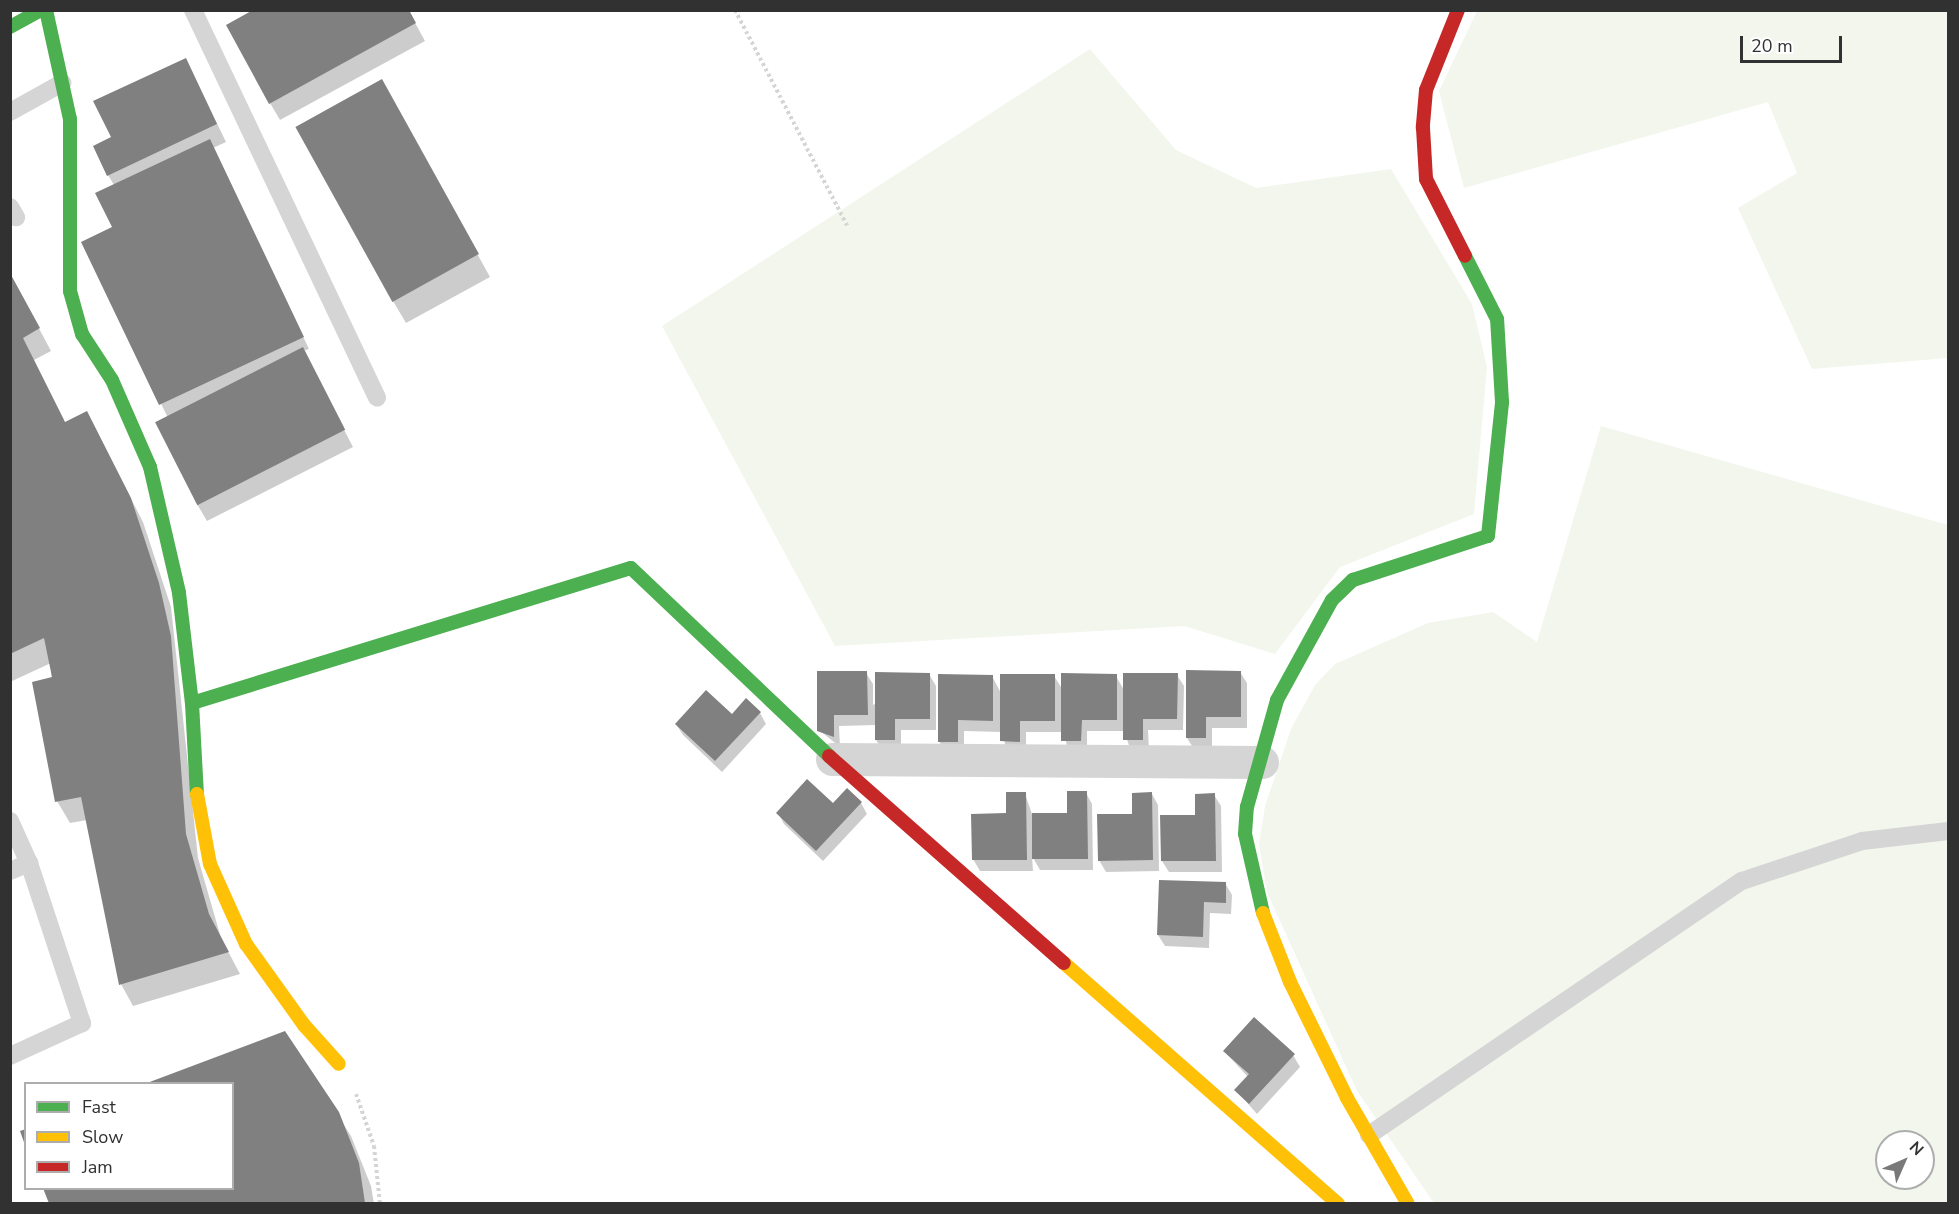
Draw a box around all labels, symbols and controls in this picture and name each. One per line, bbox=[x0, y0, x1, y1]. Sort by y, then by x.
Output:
scale bar bbox=[1743, 24, 1845, 62]
text: 20 m bbox=[1751, 34, 1793, 58]
legend bbox=[24, 1082, 234, 1190]
text: Fast bbox=[82, 1095, 116, 1119]
text: Slow bbox=[82, 1125, 123, 1149]
north arrow bbox=[1875, 1130, 1935, 1190]
text: N bbox=[1904, 1137, 1928, 1161]
text: Jam bbox=[82, 1155, 113, 1179]

